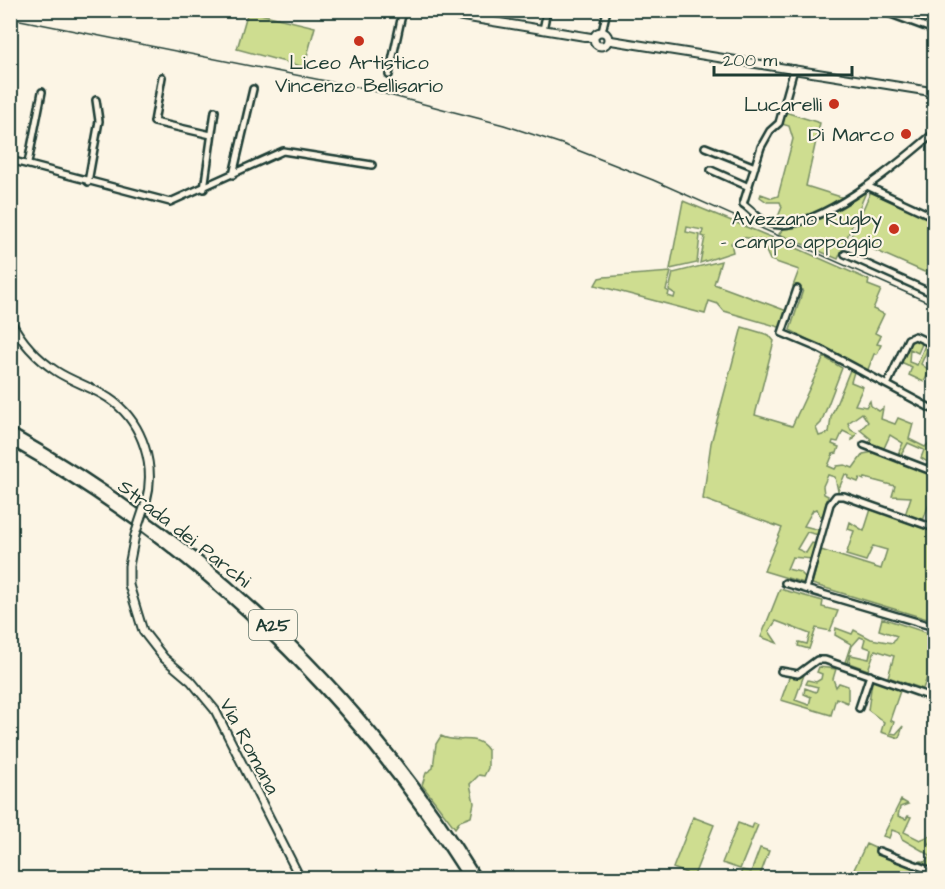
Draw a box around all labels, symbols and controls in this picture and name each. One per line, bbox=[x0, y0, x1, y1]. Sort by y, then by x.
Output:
marker: Liceo Artistico Vincenzo Bellisario bbox=[352, 34, 366, 48]
scale bar bbox=[714, 39, 852, 77]
text: 200 m bbox=[723, 48, 777, 73]
place label: Liceo Artistico Vincenzo Bellisario bbox=[275, 49, 443, 100]
place label: Lucarelli bbox=[744, 91, 822, 119]
marker: Lucarelli bbox=[827, 97, 841, 111]
place label: Di Marco bbox=[808, 121, 894, 149]
marker: Di Marco bbox=[899, 127, 913, 141]
place label: Avezzano Rugby - campo appoggio bbox=[720, 205, 882, 257]
marker: Avezzano Rugby - campo appoggio bbox=[887, 222, 901, 236]
street label: Strada dei Parchi bbox=[112, 473, 257, 595]
road number: A25 bbox=[249, 610, 297, 640]
street label: Via Romana bbox=[212, 693, 286, 799]

